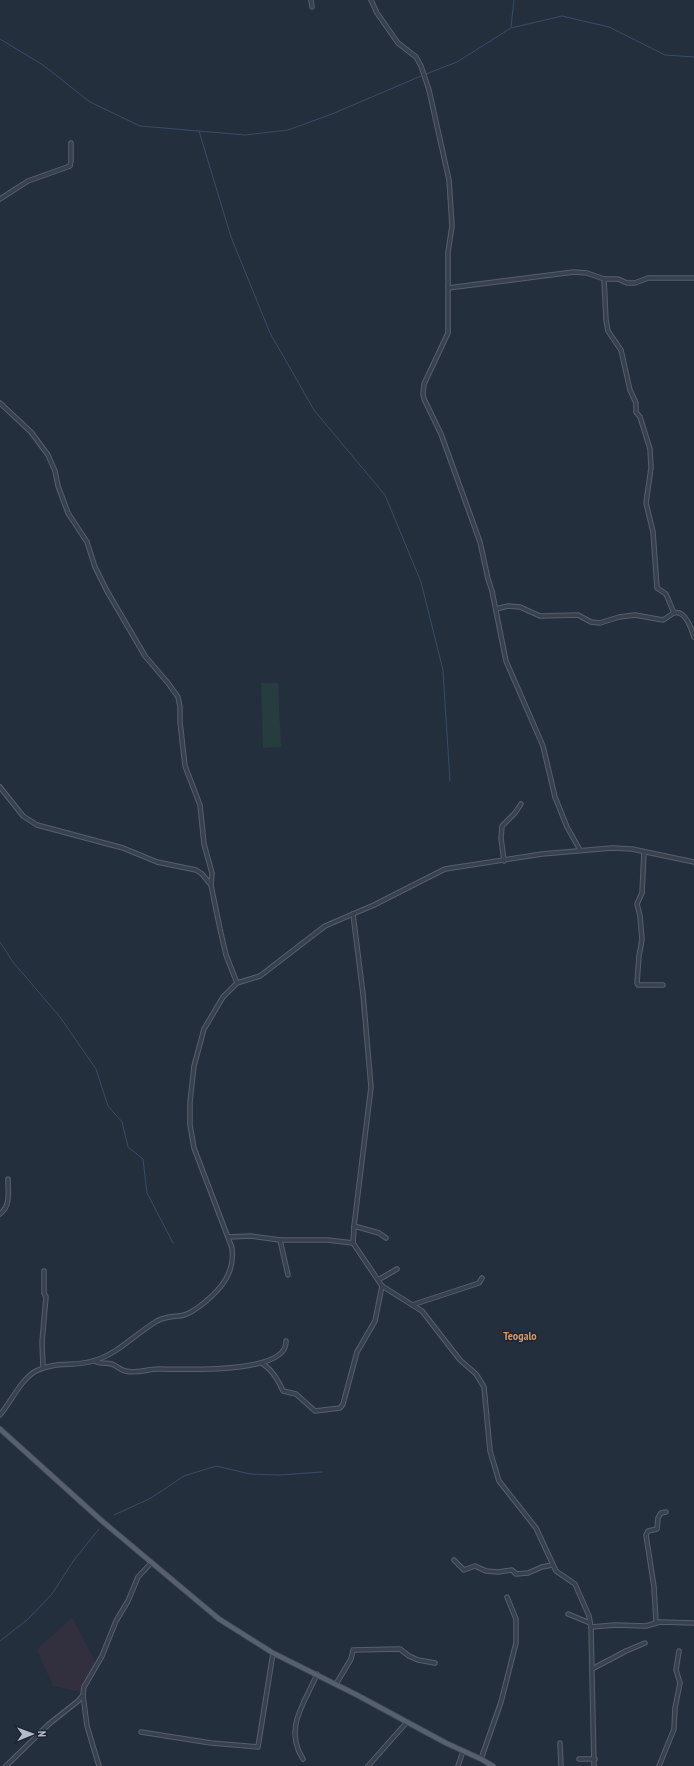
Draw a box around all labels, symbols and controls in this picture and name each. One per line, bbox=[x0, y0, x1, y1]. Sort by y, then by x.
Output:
district label: Teogalo bbox=[503, 1328, 537, 1343]
north arrow bbox=[12, 1714, 52, 1754]
text: N bbox=[35, 1731, 49, 1737]

